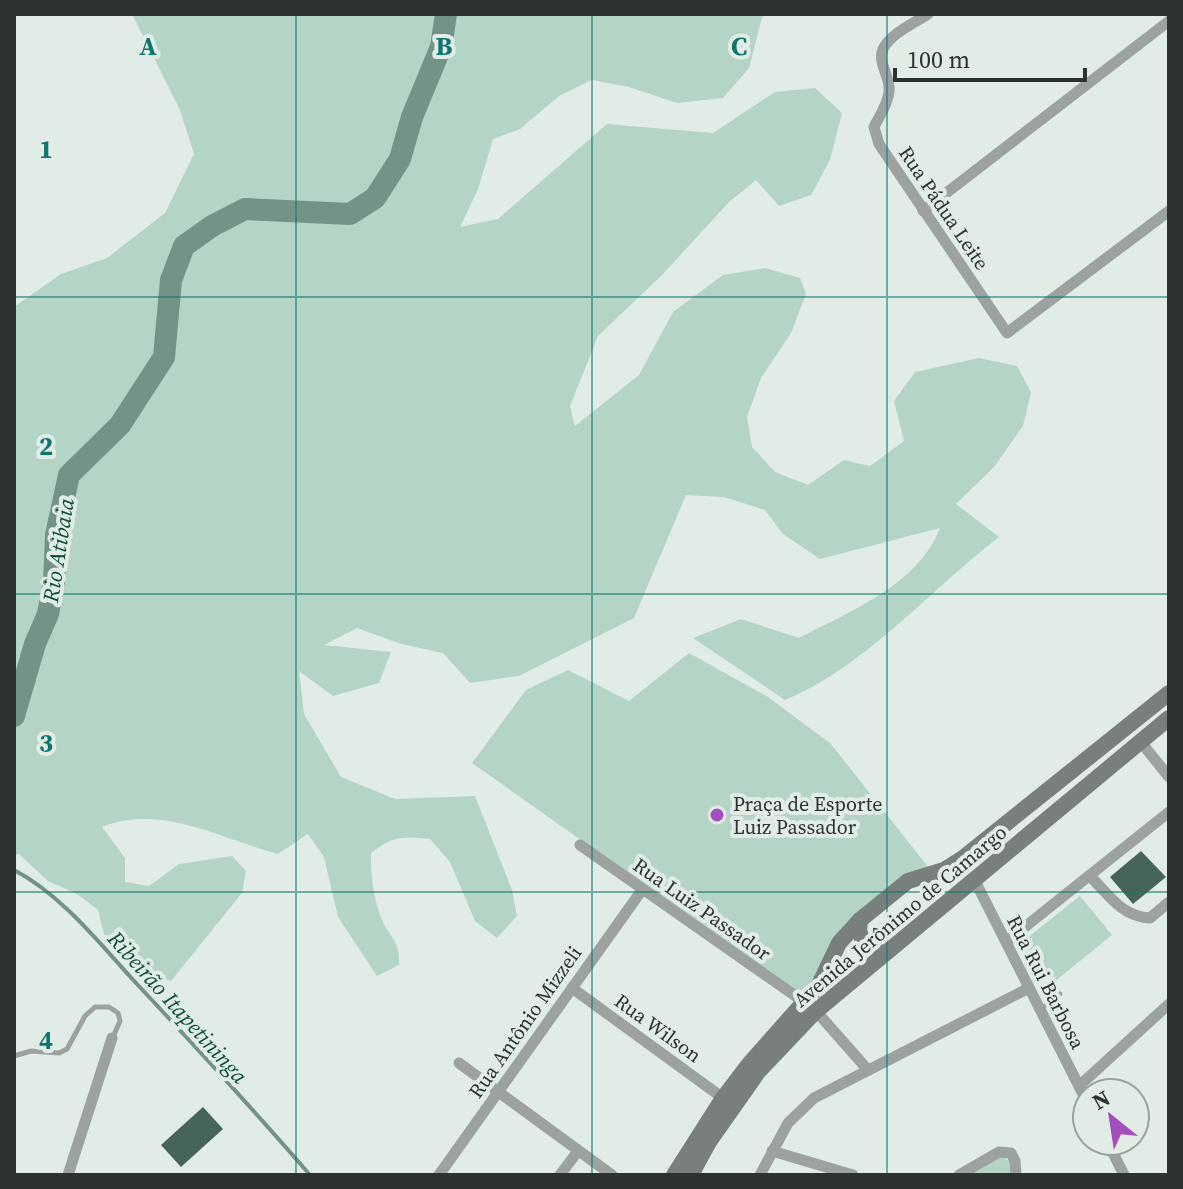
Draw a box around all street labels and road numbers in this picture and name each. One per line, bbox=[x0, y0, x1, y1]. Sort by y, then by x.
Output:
street label: Rua Pádua Leite bbox=[892, 141, 996, 275]
street label: Avenida Jerônimo de Camargo bbox=[787, 818, 1013, 1014]
street label: Rua Luiz Passador bbox=[627, 851, 777, 967]
street label: Rua Rui Barbosa bbox=[1000, 910, 1092, 1054]
street label: Rua Antônio Mizzeli bbox=[462, 940, 588, 1104]
street label: Rua Wilson bbox=[609, 987, 707, 1069]

